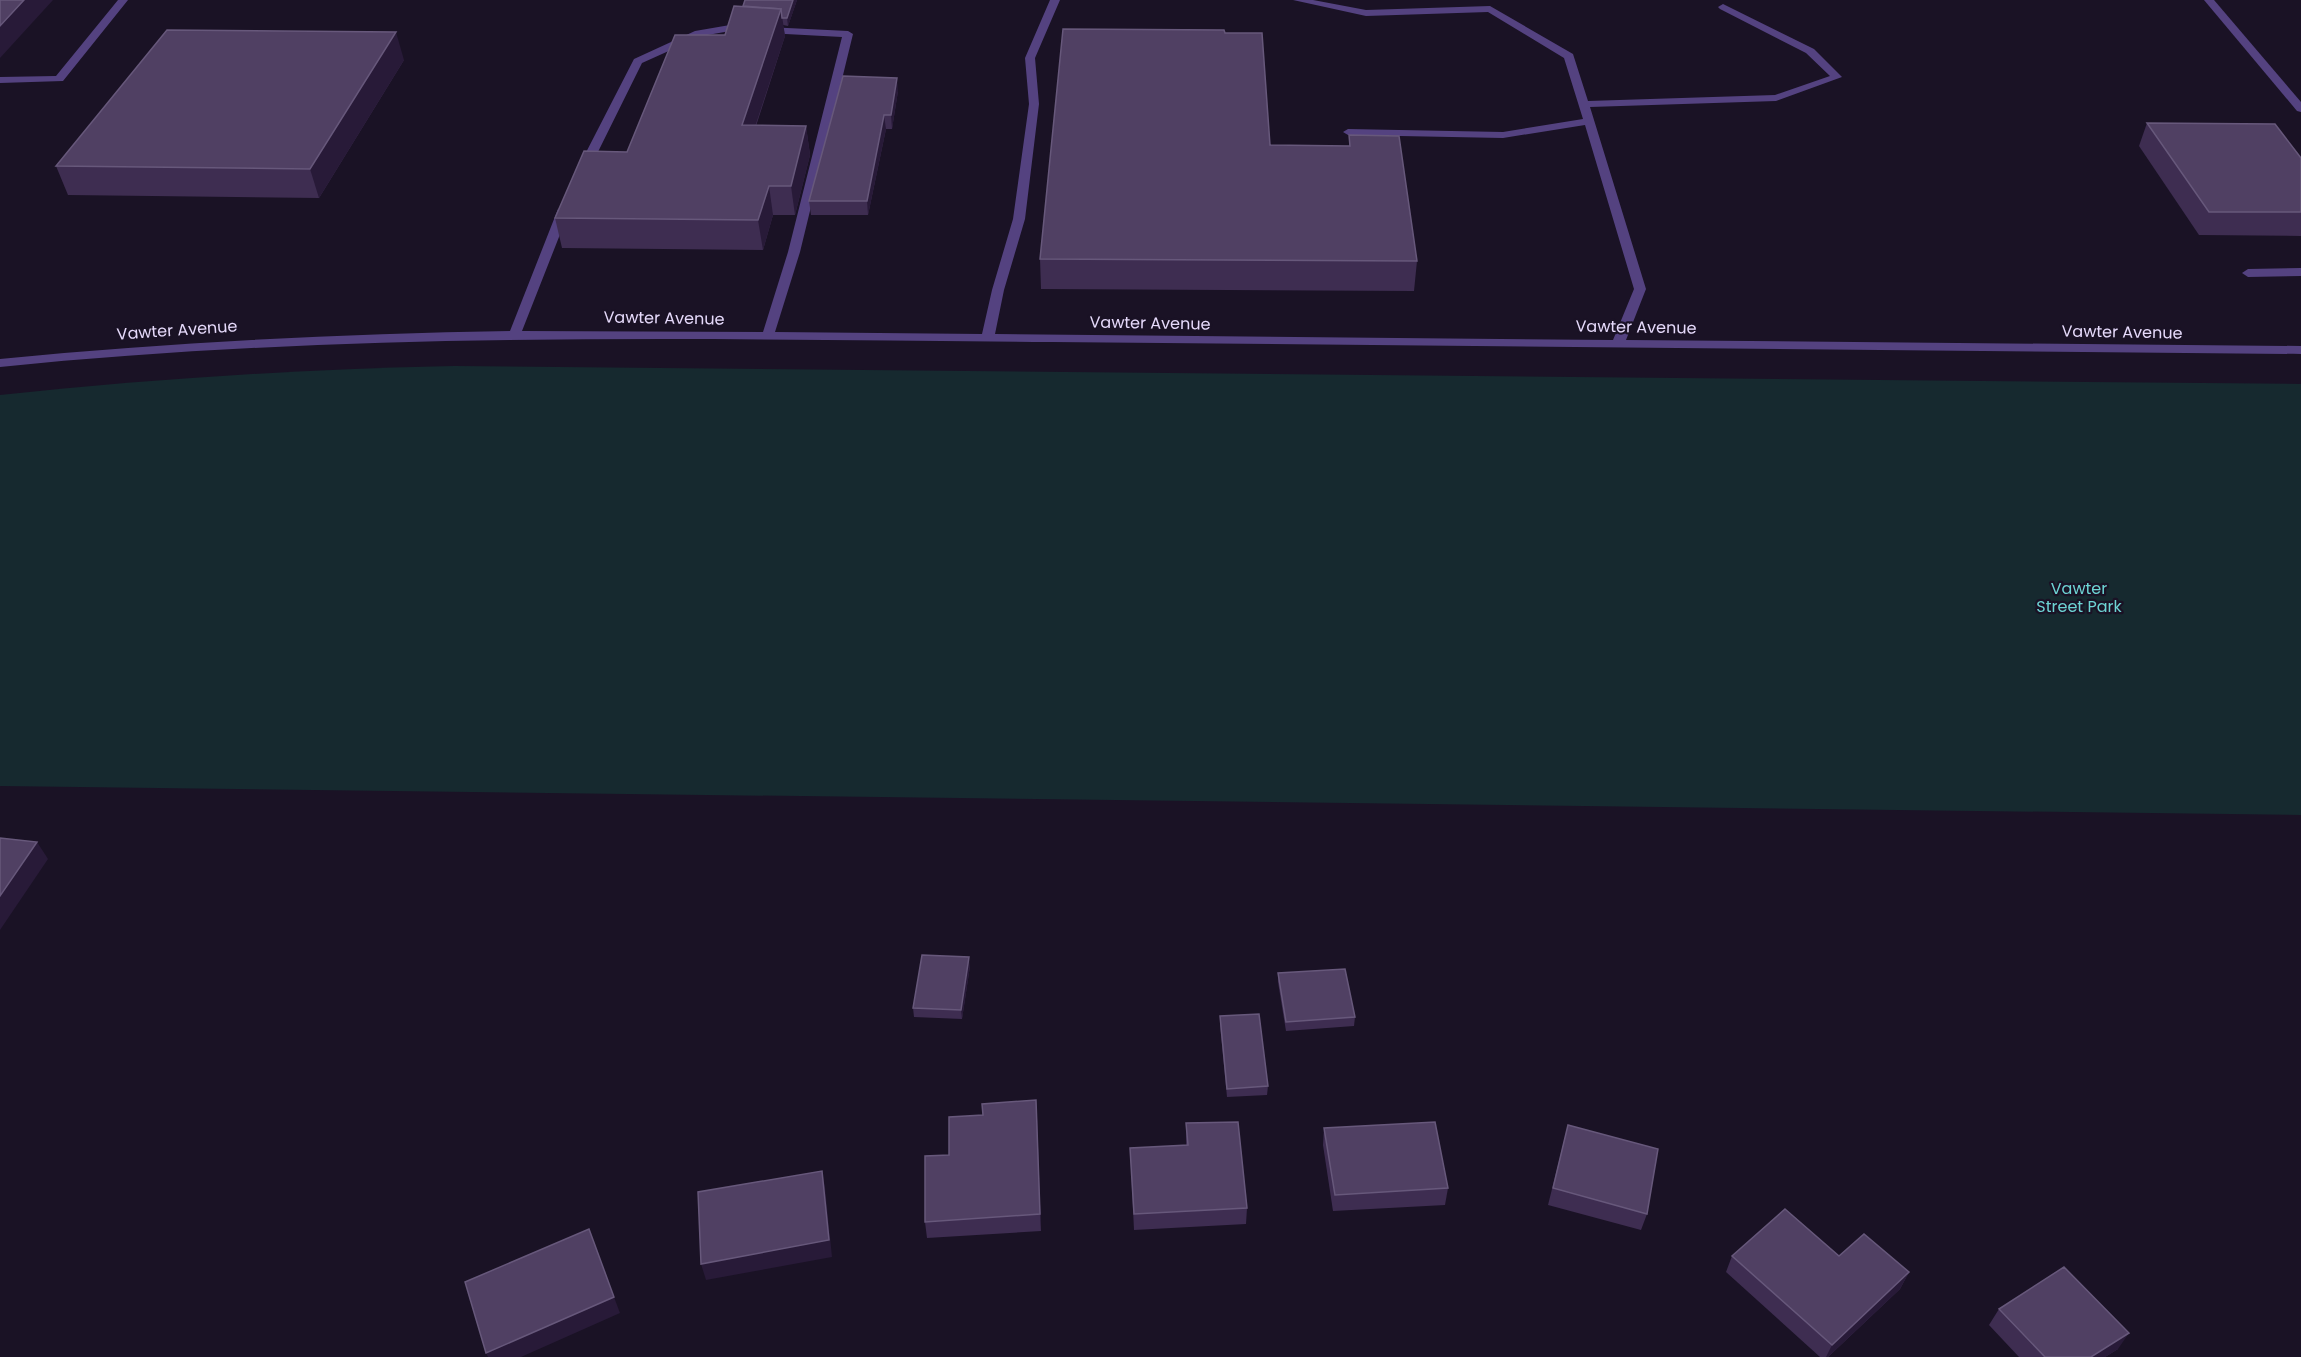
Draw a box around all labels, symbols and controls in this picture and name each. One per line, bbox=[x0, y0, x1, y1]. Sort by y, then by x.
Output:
street label: Vawter Avenue bbox=[603, 305, 725, 331]
street label: Vawter Avenue bbox=[1089, 310, 1211, 336]
street label: Vawter Avenue bbox=[116, 314, 238, 346]
street label: Vawter Avenue bbox=[1575, 314, 1697, 340]
street label: Vawter Avenue bbox=[2061, 319, 2183, 345]
park label: Vawter Street Park bbox=[2036, 577, 2122, 618]

